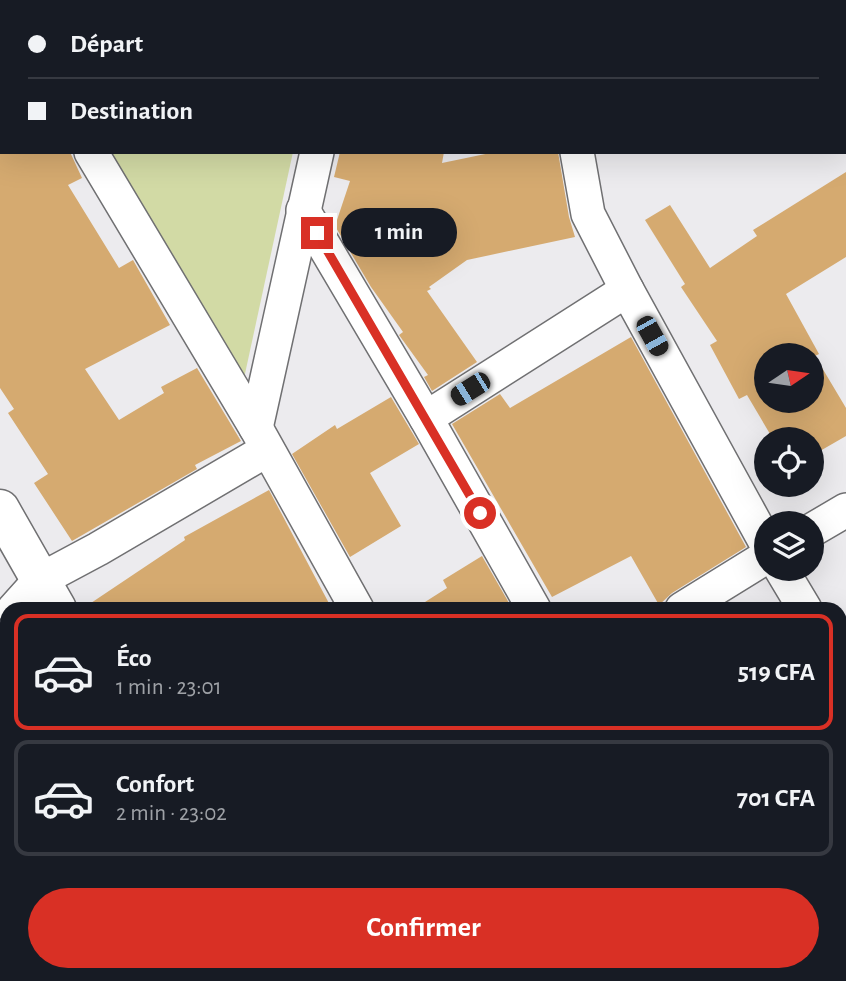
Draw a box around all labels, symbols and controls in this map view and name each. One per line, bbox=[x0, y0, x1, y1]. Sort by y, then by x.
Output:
text: Départ bbox=[70, 31, 143, 57]
text: Destination bbox=[70, 98, 193, 124]
callout: 1 min bbox=[342, 208, 457, 258]
route end bbox=[301, 217, 333, 249]
text: 1 min bbox=[375, 221, 423, 244]
car bbox=[633, 313, 672, 359]
north arrow bbox=[754, 343, 824, 413]
map controls bbox=[754, 343, 824, 581]
car bbox=[447, 369, 494, 409]
button: locate bbox=[754, 427, 824, 497]
route start bbox=[464, 497, 496, 529]
button: layers bbox=[754, 511, 824, 581]
icon: car bbox=[32, 641, 95, 704]
text: Éco bbox=[116, 645, 152, 671]
text: 519 CFA bbox=[738, 659, 815, 685]
text: 1 min · 23:01 bbox=[116, 676, 222, 699]
icon: car bbox=[32, 767, 95, 830]
text: Confort bbox=[116, 771, 194, 797]
text: 701 CFA bbox=[737, 785, 815, 811]
text: 2 min · 23:02 bbox=[116, 802, 227, 825]
button: Confirmer bbox=[28, 888, 819, 968]

